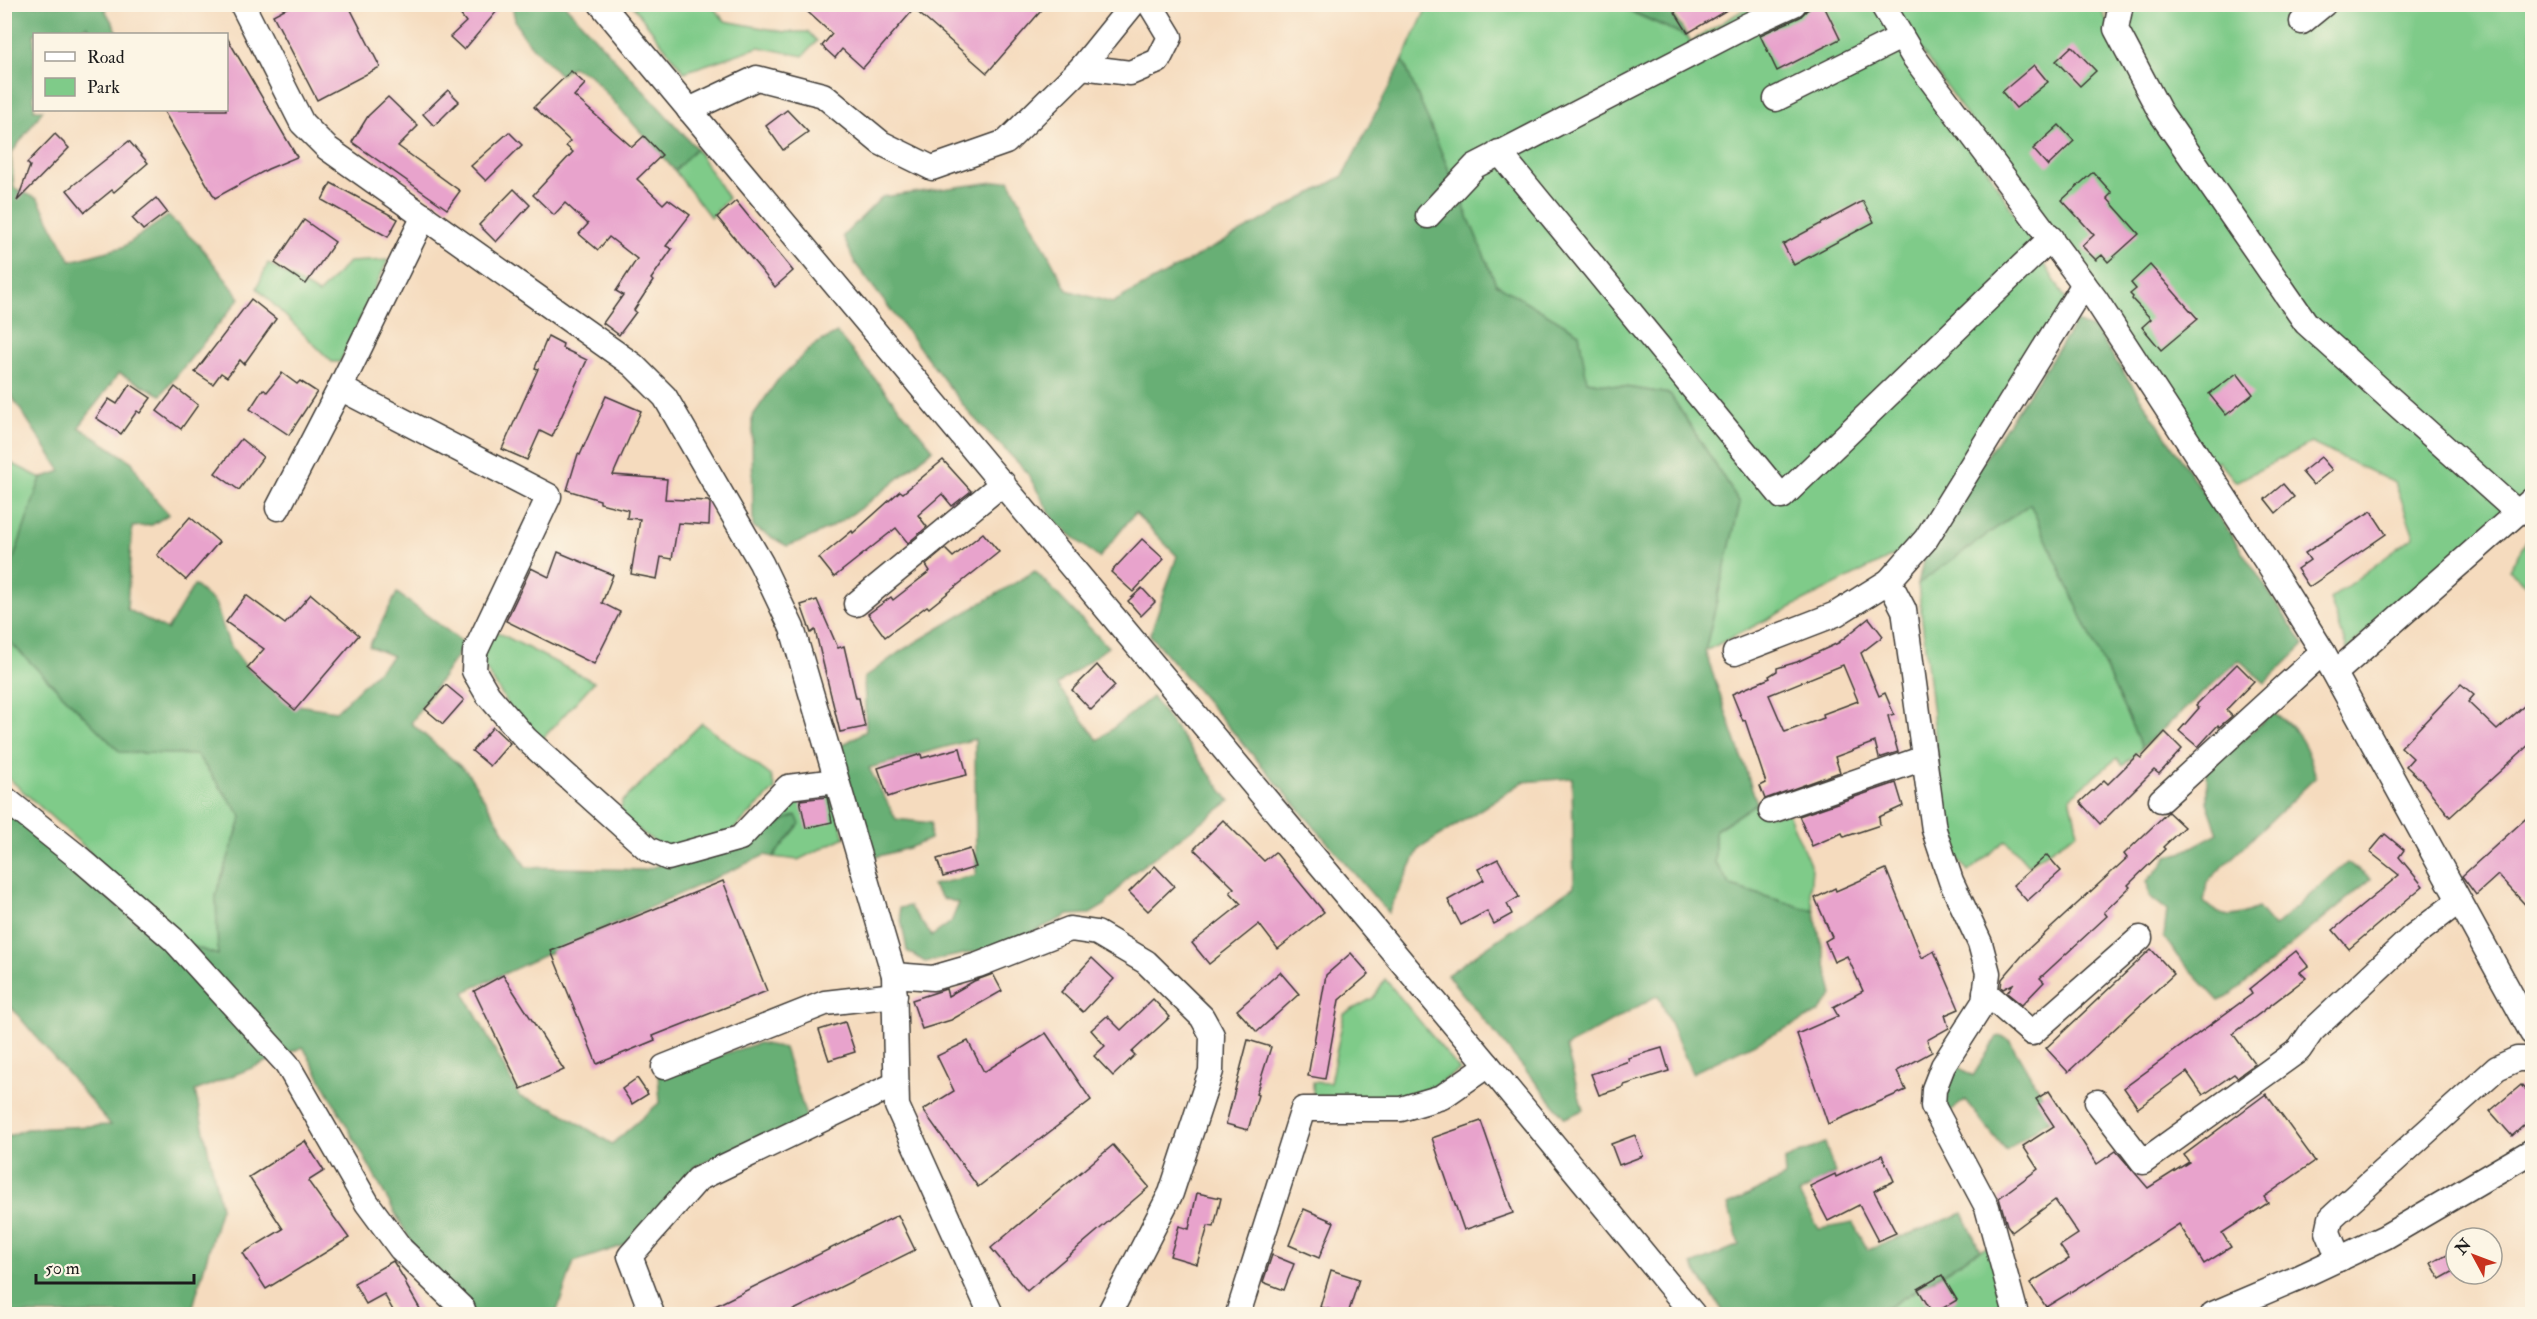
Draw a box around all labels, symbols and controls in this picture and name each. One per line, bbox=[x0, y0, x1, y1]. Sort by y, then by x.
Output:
legend bbox=[33, 33, 228, 111]
text: Road bbox=[87, 46, 125, 69]
text: Park bbox=[87, 76, 120, 99]
north arrow bbox=[2444, 1226, 2504, 1286]
text: N bbox=[2451, 1234, 2476, 1260]
scale bar bbox=[36, 1247, 194, 1285]
text: 50 m bbox=[45, 1257, 80, 1280]

